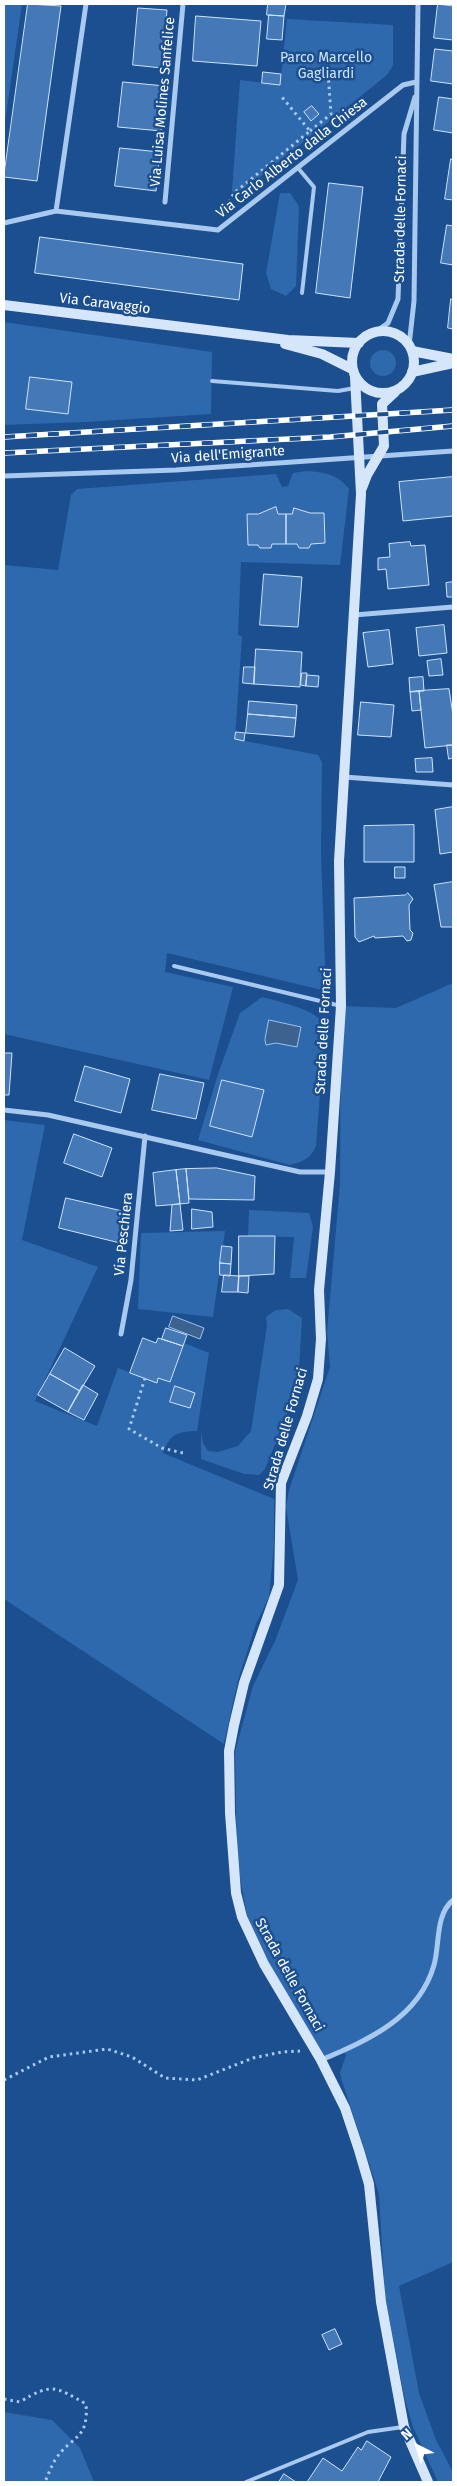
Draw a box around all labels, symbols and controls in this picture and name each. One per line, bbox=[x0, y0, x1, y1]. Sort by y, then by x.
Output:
street label: Via Luisa Molines Sanfelice bbox=[147, 16, 179, 188]
park label: Parco Marcello Gagliardi bbox=[280, 50, 372, 82]
street label: Via Carlo Alberto dalla Chiesa bbox=[213, 94, 371, 222]
street label: Strada delle Fornaci bbox=[391, 155, 411, 283]
street label: Via Caravaggio bbox=[59, 290, 151, 318]
street label: Via dell'Emigrante bbox=[171, 443, 285, 467]
street label: Strada delle Fornaci bbox=[312, 967, 336, 1095]
street label: Via Peschiera bbox=[111, 1191, 137, 1277]
street label: Strada delle Fornaci bbox=[260, 1366, 312, 1492]
street label: Strada delle Fornaci bbox=[251, 1915, 327, 2035]
north arrow bbox=[392, 2421, 442, 2471]
text: N bbox=[398, 2425, 416, 2444]

